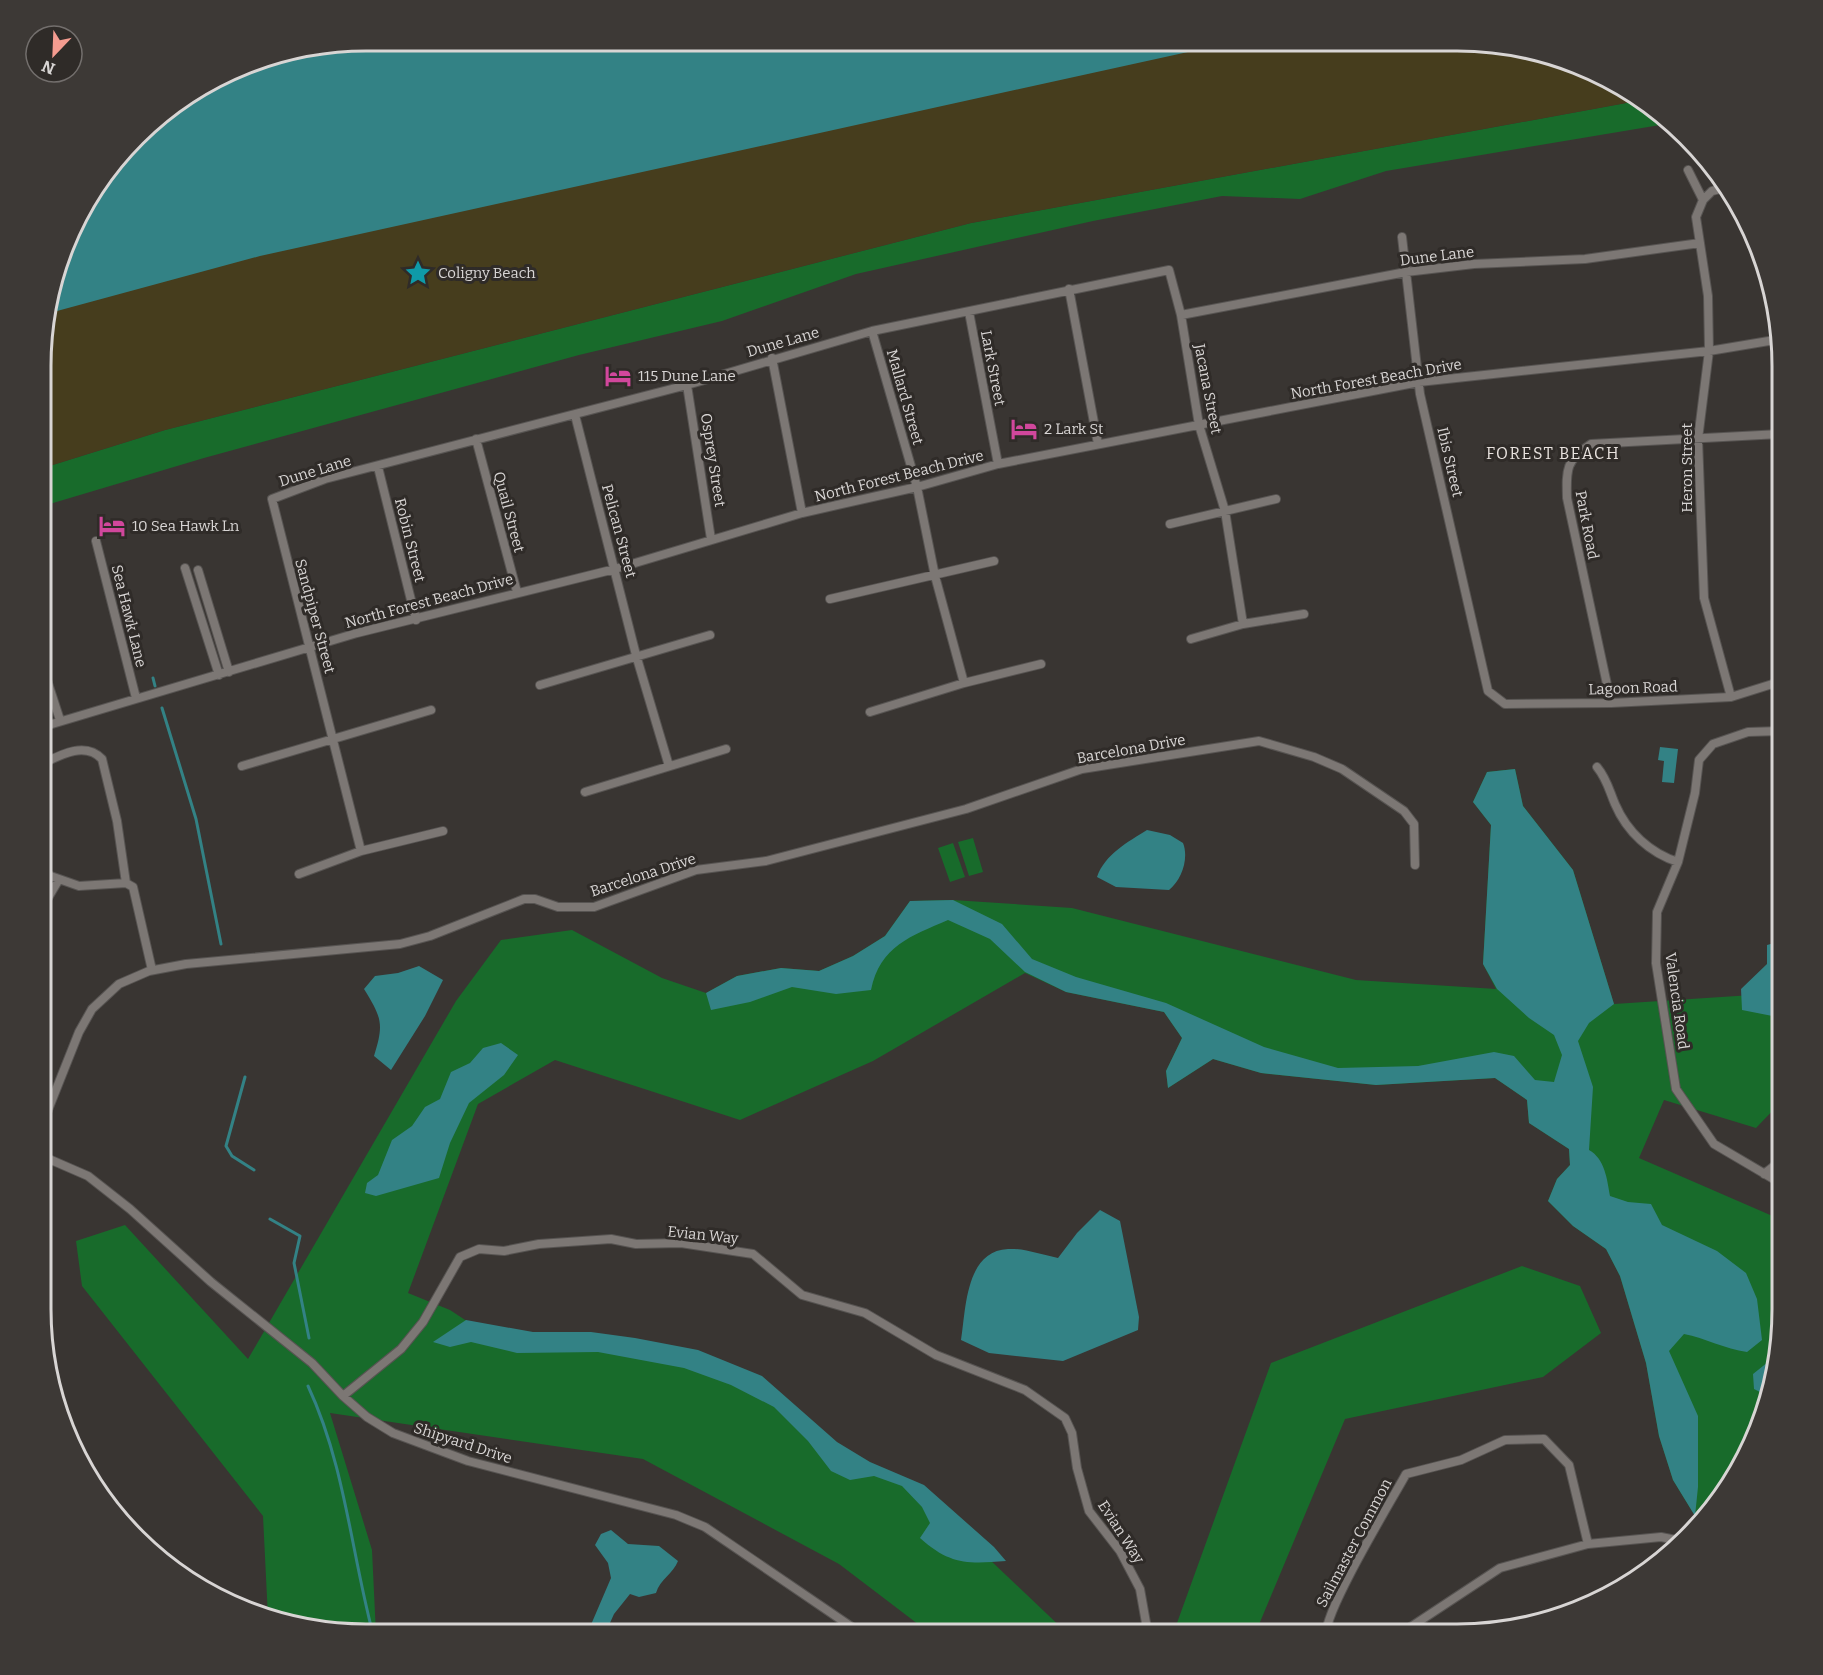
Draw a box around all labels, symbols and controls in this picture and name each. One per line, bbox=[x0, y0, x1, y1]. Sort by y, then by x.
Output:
north arrow bbox=[24, 24, 84, 84]
text: N bbox=[39, 56, 58, 79]
street label: Dune Lane bbox=[1399, 243, 1475, 269]
place icon: Coligny Beach bbox=[403, 258, 433, 288]
place label: Coligny Beach bbox=[438, 264, 536, 282]
street label: Dune Lane bbox=[745, 323, 821, 361]
street label: Lark Street bbox=[977, 329, 1009, 408]
street label: Jacana Street bbox=[1190, 341, 1226, 436]
street label: Mallard Street bbox=[883, 347, 927, 447]
street label: North Forest Beach Drive bbox=[1289, 355, 1463, 403]
hotel icon: 115 Dune Lane bbox=[603, 361, 633, 391]
place label: 115 Dune Lane bbox=[638, 367, 736, 385]
street label: Osprey Street bbox=[697, 412, 729, 509]
hotel icon: 2 Lark St bbox=[1009, 414, 1039, 444]
place label: 2 Lark St bbox=[1044, 420, 1104, 438]
street label: Heron Street bbox=[1678, 423, 1696, 513]
street label: Ibis Street bbox=[1433, 425, 1467, 499]
district label: FOREST BEACH bbox=[1486, 444, 1620, 463]
street label: North Forest Beach Drive bbox=[813, 446, 985, 506]
street label: Dune Lane bbox=[277, 451, 353, 491]
street label: Quail Street bbox=[490, 470, 529, 555]
street label: Pelican Street bbox=[598, 482, 640, 580]
street label: Park Road bbox=[1571, 489, 1603, 561]
street label: Robin Street bbox=[391, 496, 429, 585]
hotel icon: 10 Sea Hawk Ln bbox=[97, 511, 127, 541]
place label: 10 Sea Hawk Ln bbox=[132, 517, 240, 535]
street label: Sandpiper Street bbox=[291, 557, 339, 676]
street label: Sea Hawk Lane bbox=[108, 563, 150, 669]
street label: North Forest Beach Drive bbox=[343, 570, 515, 632]
street label: Lagoon Road bbox=[1588, 677, 1678, 699]
street label: Barcelona Drive bbox=[1075, 731, 1187, 767]
street label: Barcelona Drive bbox=[588, 849, 698, 901]
street label: Valencia Road bbox=[1661, 951, 1693, 1051]
street label: Evian Way bbox=[667, 1222, 740, 1248]
street label: Shipyard Drive bbox=[412, 1419, 514, 1467]
street label: Sailmaster Common bbox=[1312, 1475, 1396, 1610]
street label: Evian Way bbox=[1094, 1497, 1148, 1567]

